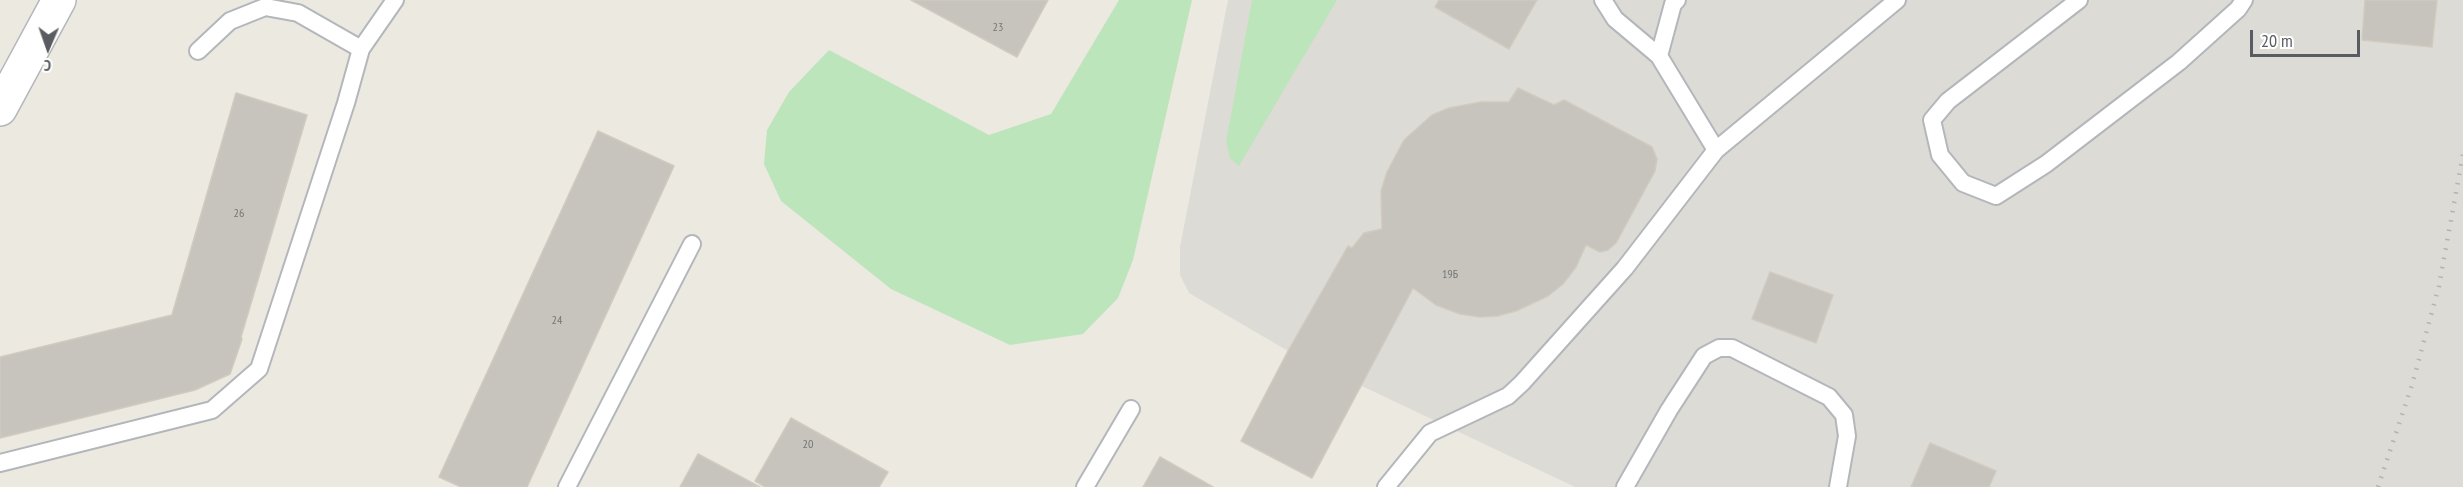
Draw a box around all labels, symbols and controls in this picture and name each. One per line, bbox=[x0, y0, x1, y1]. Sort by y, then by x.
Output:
north arrow bbox=[18, 18, 78, 78]
scale bar bbox=[2253, 18, 2362, 56]
house number: 23 bbox=[993, 21, 1003, 35]
text: 20 m bbox=[2261, 29, 2293, 52]
text: С bbox=[43, 56, 51, 76]
house number: 26 bbox=[234, 207, 244, 221]
house number: 19Б bbox=[1442, 268, 1458, 282]
house number: 24 bbox=[552, 314, 562, 328]
house number: 20 bbox=[803, 438, 813, 452]

